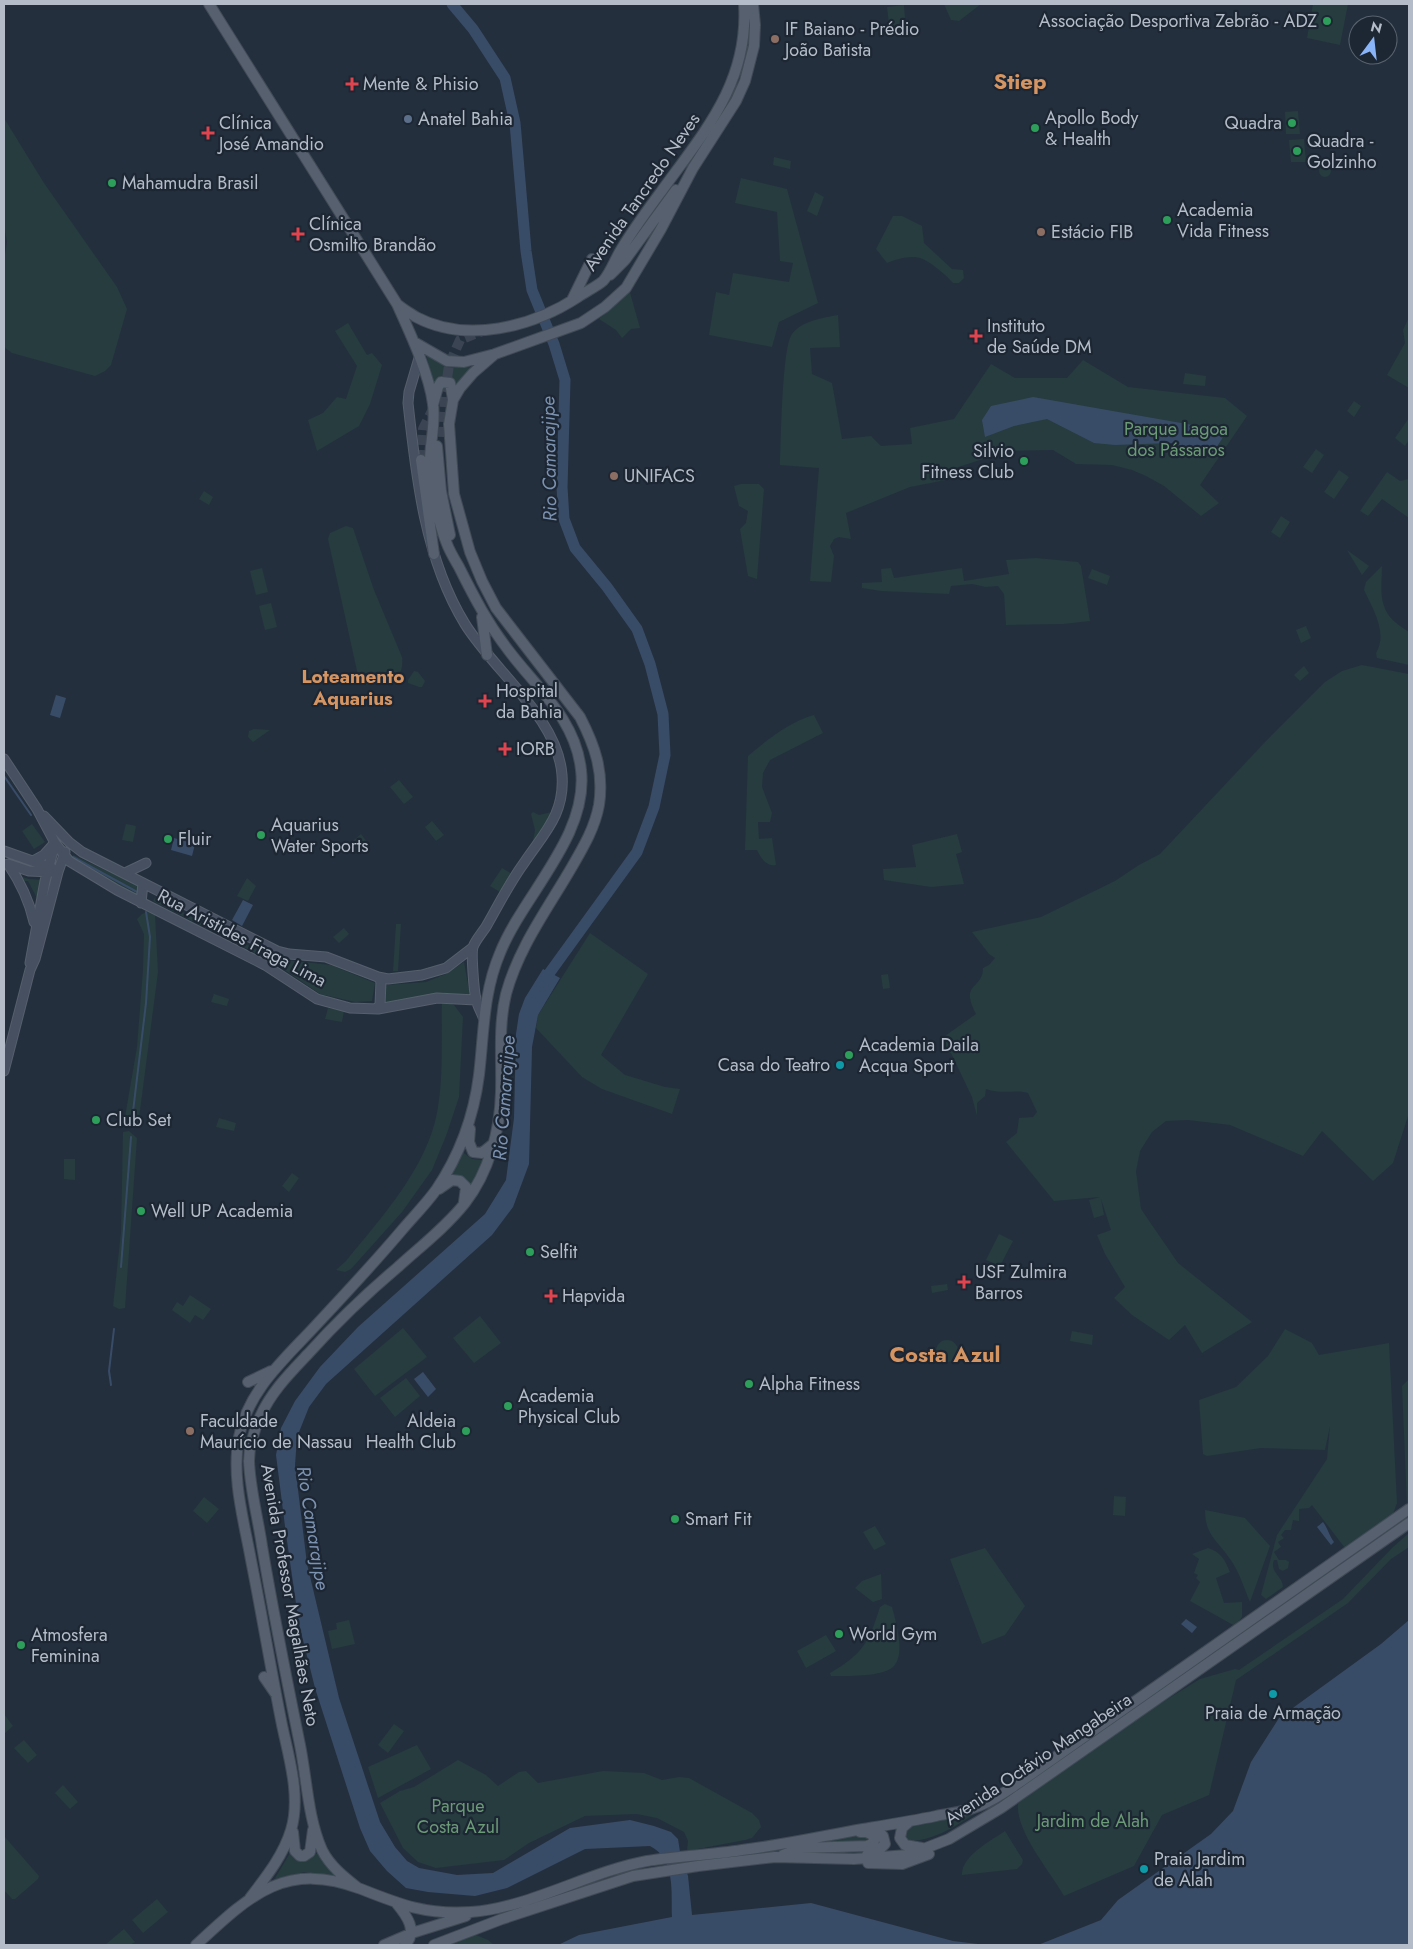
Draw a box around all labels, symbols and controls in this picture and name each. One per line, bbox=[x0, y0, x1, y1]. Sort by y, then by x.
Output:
place label: Associação Desportiva Zebrão - ADZ bbox=[1039, 8, 1317, 34]
marker: Associação Desportiva Zebrão - ADZ bbox=[1321, 15, 1333, 27]
north arrow bbox=[1348, 15, 1398, 65]
place label: IF Baiano - Prédio João Batista bbox=[783, 16, 919, 63]
text: N bbox=[1368, 16, 1384, 39]
marker: IF Baiano - Prédio João Batista bbox=[769, 33, 781, 45]
district label: Stiep bbox=[994, 65, 1047, 97]
place label: Mente & Phisio bbox=[363, 71, 479, 97]
marker: Mente & Phisio bbox=[345, 77, 359, 91]
place label: Apollo Body & Health bbox=[1045, 105, 1139, 152]
place label: Anatel Bahia bbox=[418, 106, 513, 132]
street label: Avenida Tancredo Neves bbox=[578, 108, 706, 276]
place label: Clínica José Amandio bbox=[217, 110, 324, 157]
place label: Quadra bbox=[1225, 110, 1282, 136]
marker: Anatel Bahia bbox=[402, 113, 414, 125]
marker: Quadra bbox=[1286, 117, 1298, 129]
marker: Apollo Body & Health bbox=[1029, 122, 1041, 134]
marker: Clínica José Amandio bbox=[201, 126, 215, 140]
place label: Quadra - Golzinho bbox=[1307, 128, 1377, 175]
marker: Quadra - Golzinho bbox=[1291, 145, 1303, 157]
place label: Mahamudra Brasil bbox=[122, 170, 258, 196]
marker: Mahamudra Brasil bbox=[106, 177, 118, 189]
place label: Academia Vida Fitness bbox=[1177, 197, 1269, 244]
place label: Clínica Osmilto Brandão bbox=[309, 211, 436, 258]
marker: Academia Vida Fitness bbox=[1161, 214, 1173, 226]
place label: Estácio FIB bbox=[1051, 219, 1133, 245]
marker: Estácio FIB bbox=[1035, 226, 1047, 238]
marker: Clínica Osmilto Brandão bbox=[291, 227, 305, 241]
place label: Instituto de Saúde DM bbox=[987, 313, 1092, 360]
marker: Instituto de Saúde DM bbox=[969, 329, 983, 343]
water label: Rio Camarajipe bbox=[534, 396, 564, 522]
park label: Parque Lagoa dos Pássaros bbox=[1124, 416, 1228, 463]
place label: Silvio Fitness Club bbox=[921, 438, 1014, 485]
marker: Silvio Fitness Club bbox=[1018, 455, 1030, 467]
place label: UNIFACS bbox=[624, 463, 695, 489]
marker: UNIFACS bbox=[608, 470, 620, 482]
district label: Loteamento Aquarius bbox=[301, 663, 405, 712]
place label: Hospital da Bahia bbox=[496, 678, 562, 725]
marker: Hospital da Bahia bbox=[478, 694, 492, 708]
place label: IORB bbox=[516, 736, 555, 762]
marker: IORB bbox=[498, 742, 512, 756]
place label: Aquarius Water Sports bbox=[271, 812, 369, 859]
place label: Fluir bbox=[178, 826, 212, 852]
marker: Aquarius Water Sports bbox=[255, 829, 267, 841]
marker: Fluir bbox=[162, 833, 174, 845]
street label: Rua Aristides Fraga Lima bbox=[153, 882, 331, 994]
place label: Academia Daila Acqua Sport bbox=[859, 1032, 979, 1079]
water label: Rio Camarajipe bbox=[486, 1034, 522, 1161]
marker: Academia Daila Acqua Sport bbox=[843, 1049, 855, 1061]
place label: Casa do Teatro bbox=[718, 1052, 830, 1078]
marker: Casa do Teatro bbox=[834, 1059, 846, 1071]
place label: Club Set bbox=[106, 1107, 172, 1133]
marker: Club Set bbox=[90, 1114, 102, 1126]
place label: Well UP Academia bbox=[151, 1198, 293, 1224]
marker: Well UP Academia bbox=[135, 1205, 147, 1217]
place label: Selfit bbox=[540, 1239, 578, 1265]
marker: Selfit bbox=[524, 1246, 536, 1258]
place label: USF Zulmira Barros bbox=[975, 1259, 1067, 1306]
marker: USF Zulmira Barros bbox=[957, 1275, 971, 1289]
place label: Hapvida bbox=[562, 1283, 625, 1309]
marker: Hapvida bbox=[544, 1289, 558, 1303]
district label: Costa Azul bbox=[889, 1338, 1001, 1370]
place label: Alpha Fitness bbox=[759, 1371, 860, 1397]
marker: Alpha Fitness bbox=[743, 1378, 755, 1390]
place label: Academia Physical Club bbox=[518, 1383, 620, 1430]
marker: Academia Physical Club bbox=[502, 1400, 514, 1412]
place label: Faculdade Maurício de Nassau bbox=[200, 1408, 352, 1455]
place label: Aldeia Health Club bbox=[366, 1408, 456, 1455]
marker: Faculdade Maurício de Nassau bbox=[184, 1425, 196, 1437]
marker: Aldeia Health Club bbox=[460, 1425, 472, 1437]
street label: Avenida Professor Magalhães Neto bbox=[254, 1462, 326, 1728]
water label: Rio Camarajipe bbox=[290, 1464, 336, 1592]
place label: Smart Fit bbox=[685, 1506, 752, 1532]
marker: Smart Fit bbox=[669, 1513, 681, 1525]
place label: World Gym bbox=[849, 1621, 937, 1647]
place label: Atmosfera Feminina bbox=[31, 1622, 108, 1669]
marker: World Gym bbox=[833, 1628, 845, 1640]
marker: Atmosfera Feminina bbox=[15, 1639, 27, 1651]
street label: Avenida Octávio Mangabeira bbox=[939, 1687, 1137, 1831]
marker: Praia de Armação bbox=[1267, 1688, 1279, 1700]
place label: Praia de Armação bbox=[1205, 1700, 1341, 1726]
park label: Parque Costa Azul bbox=[417, 1793, 499, 1840]
park label: Jardim de Alah bbox=[1035, 1808, 1149, 1834]
place label: Praia Jardim de Alah bbox=[1154, 1846, 1245, 1893]
marker: Praia Jardim de Alah bbox=[1138, 1863, 1150, 1875]

